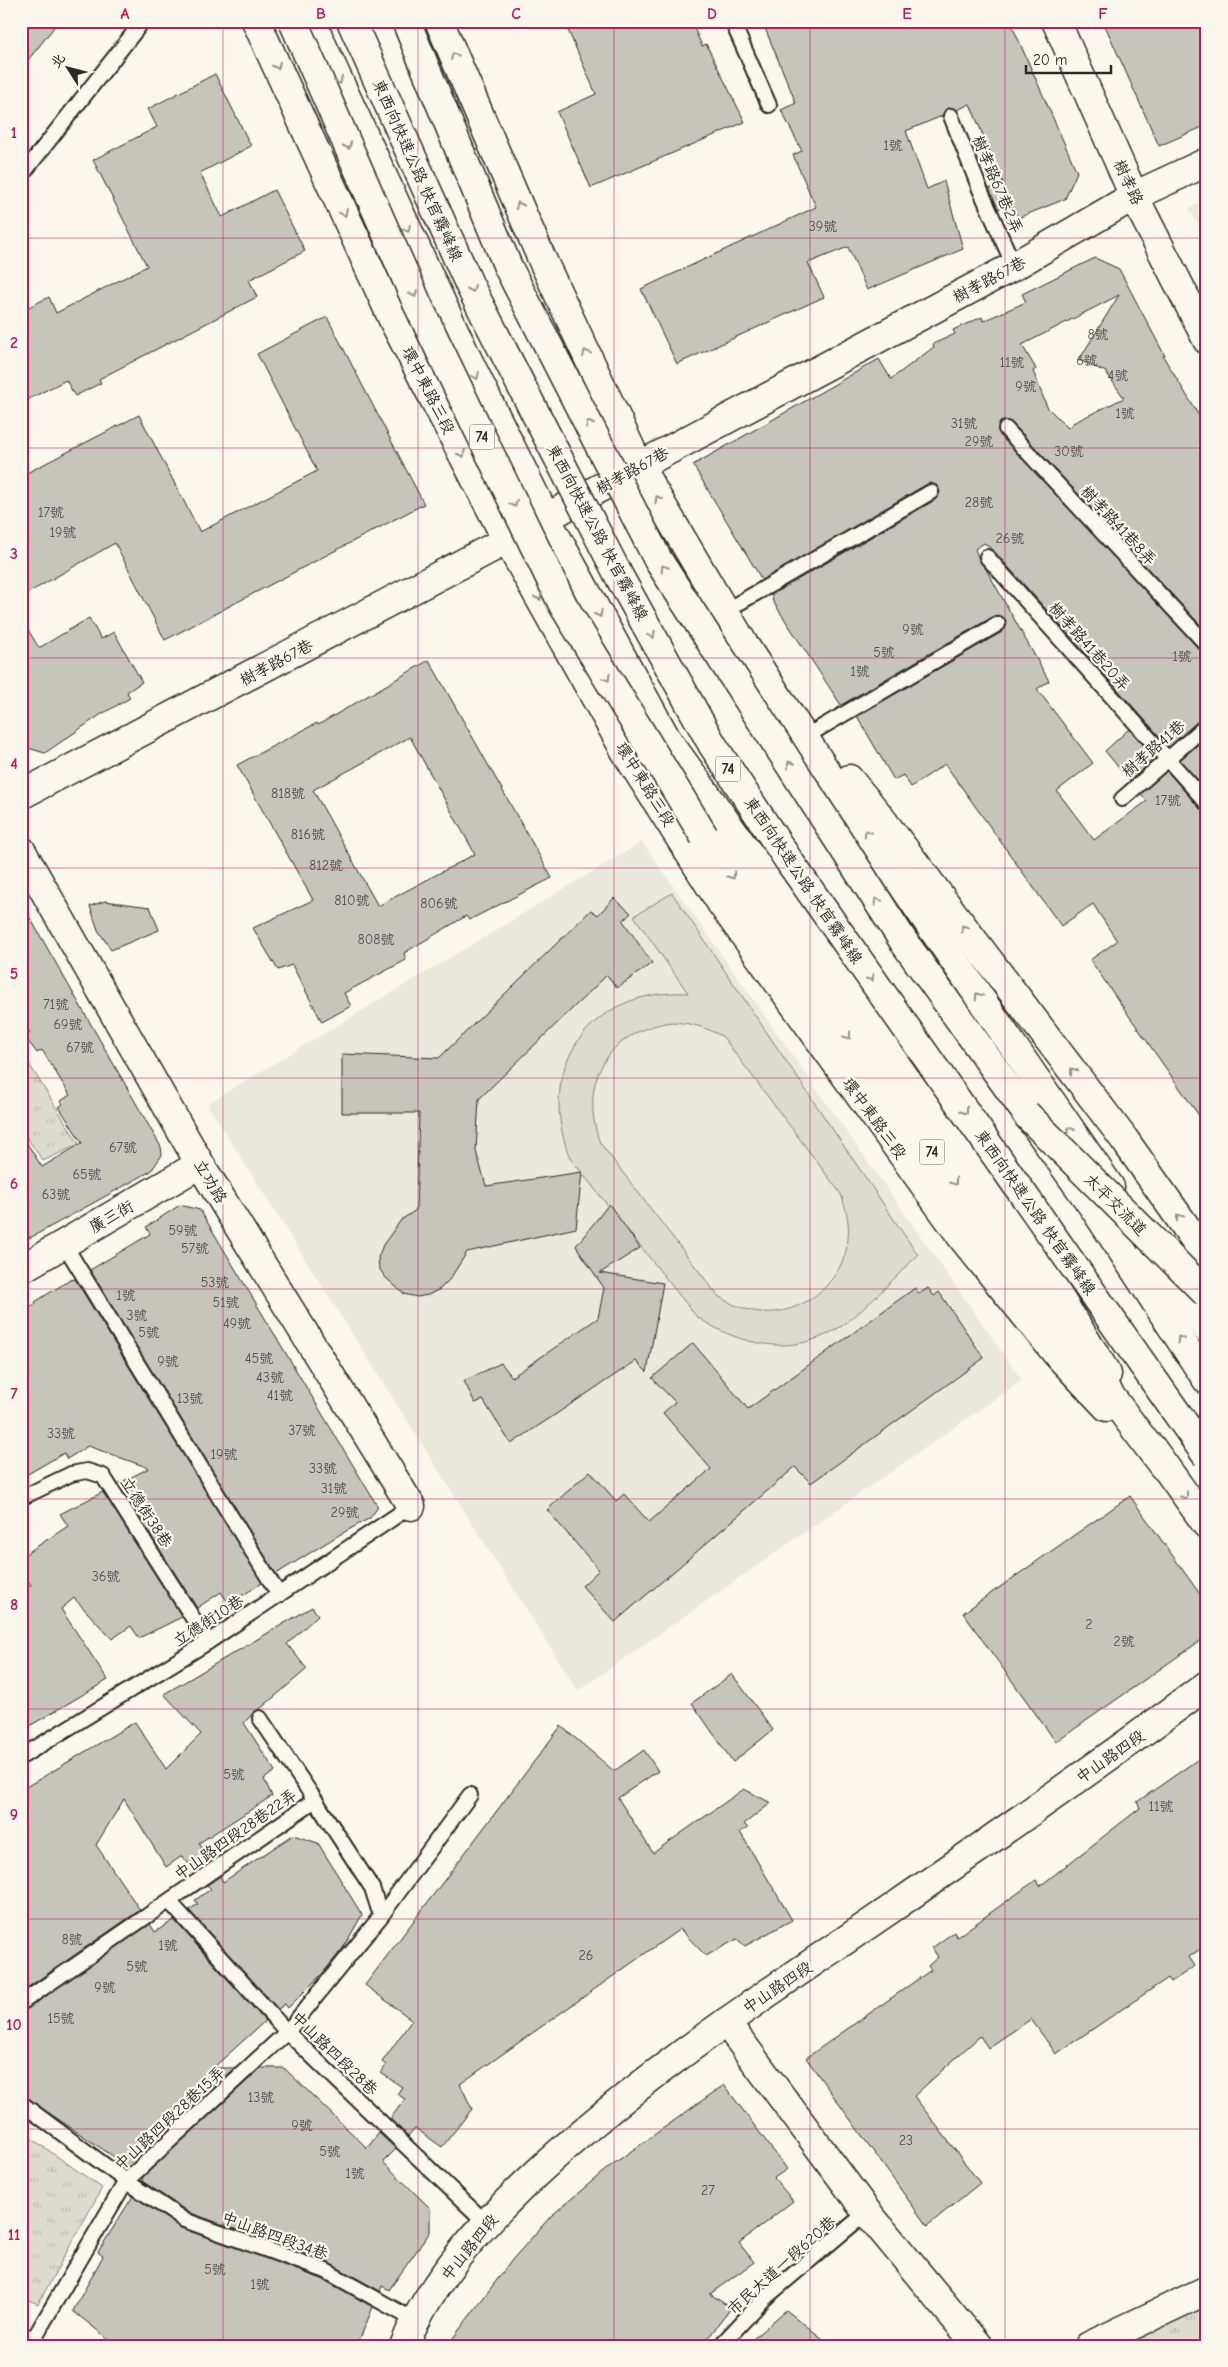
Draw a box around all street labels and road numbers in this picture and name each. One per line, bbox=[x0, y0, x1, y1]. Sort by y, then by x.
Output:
street label: 東西向快速公路 快官霧峰線 bbox=[369, 77, 465, 264]
street label: 樹孝路67巷2弄 bbox=[968, 133, 1026, 236]
street label: 樹孝路 bbox=[1110, 157, 1146, 208]
street label: 樹孝路67巷 bbox=[950, 253, 1029, 307]
street label: 環中東路三段 bbox=[398, 344, 458, 437]
road number: 74 bbox=[470, 424, 494, 450]
street label: 東西向快速公路 快官霧峰線 bbox=[543, 441, 651, 624]
street label: 樹孝路67巷 bbox=[593, 444, 672, 498]
street label: 樹孝路41巷8弄 bbox=[1077, 482, 1160, 569]
street label: 樹孝路41巷20弄 bbox=[1045, 599, 1133, 694]
street label: 樹孝路67巷 bbox=[237, 636, 316, 690]
street label: 樹孝路41巷 bbox=[1118, 716, 1189, 781]
street label: 環中東路三段 bbox=[612, 739, 678, 830]
road number: 74 bbox=[716, 756, 740, 782]
street label: 東西向快速公路 快官霧峰線 bbox=[741, 794, 866, 967]
street label: 環中東路三段 bbox=[839, 1074, 910, 1163]
street label: 東西向快速公路 快官霧峰線 bbox=[971, 1127, 1099, 1299]
road number: 74 bbox=[920, 1140, 944, 1164]
street label: 立功路 bbox=[190, 1156, 230, 1207]
street label: 太平交流道 bbox=[1081, 1170, 1150, 1239]
street label: 廣三街 bbox=[86, 1197, 137, 1237]
street label: 立德街38巷 bbox=[117, 1474, 176, 1551]
street label: 立德街10巷 bbox=[170, 1591, 247, 1650]
street label: 中山路四段 bbox=[1073, 1726, 1149, 1787]
street label: 中山路四段28巷22弄 bbox=[171, 1786, 300, 1884]
street label: 中山路四段 bbox=[739, 1958, 816, 2018]
street label: 中山路四段28巷 bbox=[288, 2008, 381, 2099]
street label: 中山路四段28巷15弄 bbox=[111, 2063, 228, 2174]
street label: 中山路四段34巷 bbox=[219, 2208, 330, 2264]
street label: 中山路四段 bbox=[438, 2211, 502, 2284]
street label: 市民大道一段620巷 bbox=[724, 2213, 839, 2319]

